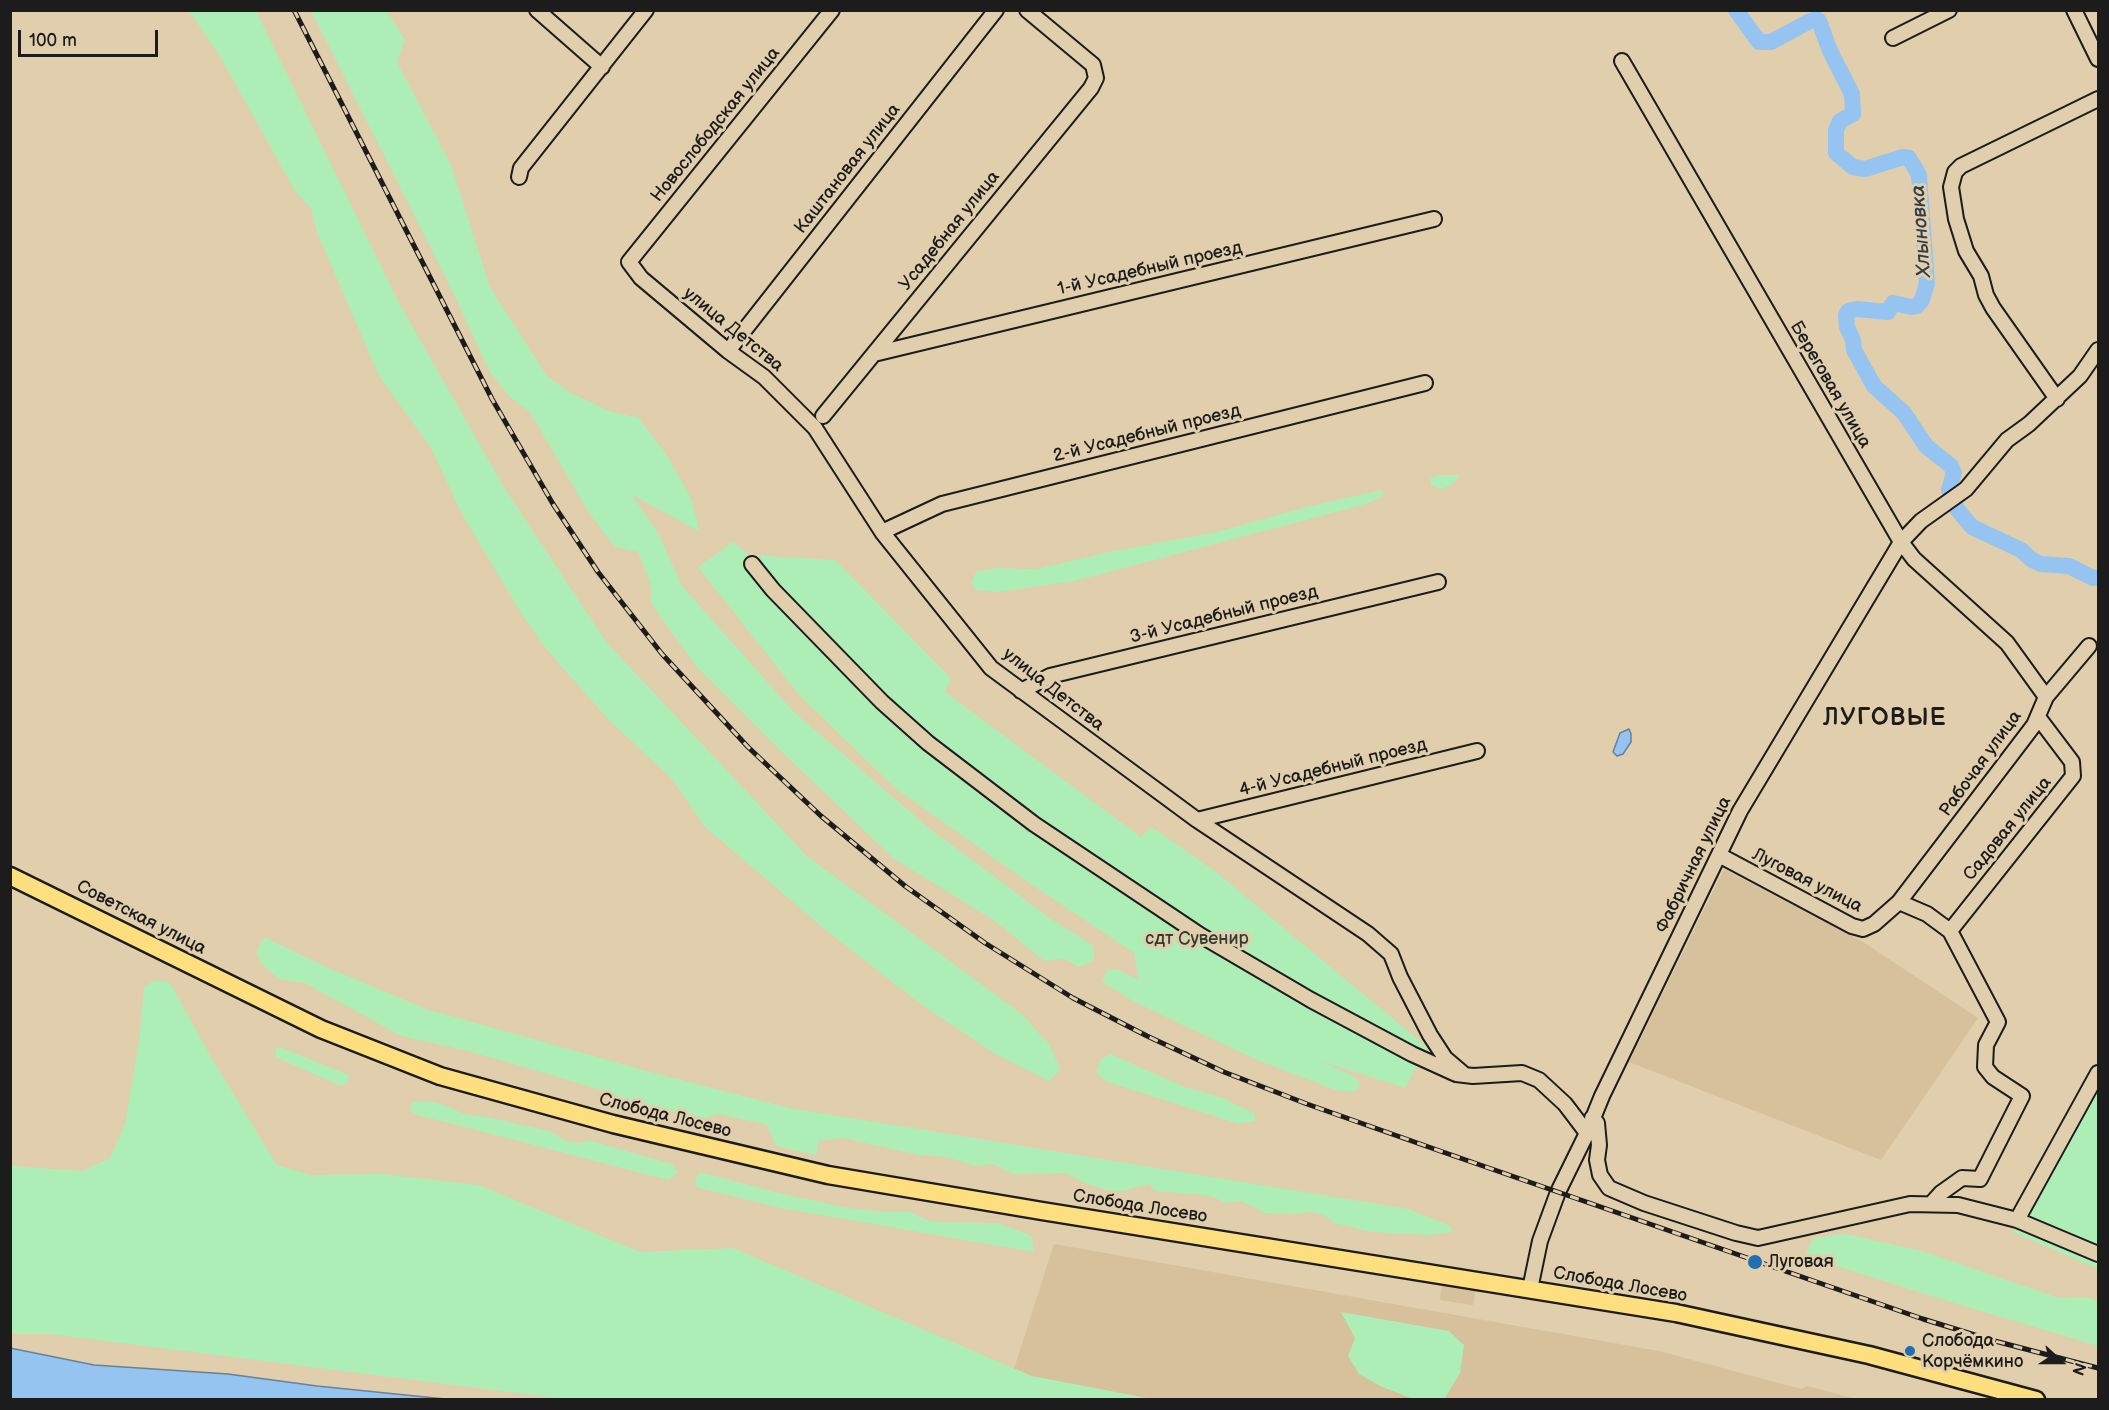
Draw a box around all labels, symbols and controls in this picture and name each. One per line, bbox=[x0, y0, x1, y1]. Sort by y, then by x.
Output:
scale bar bbox=[21, 18, 160, 56]
text: 100 m bbox=[29, 30, 77, 51]
street label: Новослободская улица bbox=[647, 43, 785, 207]
street label: Каштановая улица bbox=[791, 100, 905, 238]
street label: Усадебная улица bbox=[895, 167, 1005, 295]
water label: Хлыновка bbox=[1907, 184, 1937, 278]
street label: 1-й Усадебный проезд bbox=[1056, 237, 1244, 301]
street label: улица Детства bbox=[679, 283, 787, 377]
street label: Береговая улица bbox=[1785, 318, 1875, 452]
street label: 2-й Усадебный проезд bbox=[1051, 400, 1243, 468]
street label: 3-й Усадебный проезд bbox=[1128, 581, 1320, 649]
street label: улица Детства bbox=[998, 644, 1108, 736]
district label: ЛУГОВЫЕ bbox=[1823, 705, 1947, 733]
street label: Рабочая улица bbox=[1935, 707, 2027, 821]
street label: 4-й Усадебный проезд bbox=[1237, 734, 1429, 802]
street label: Садовая улица bbox=[1959, 773, 2057, 885]
street label: Фабричная улица bbox=[1652, 793, 1736, 937]
street label: Луговая улица bbox=[1748, 844, 1866, 918]
street label: Советская улица bbox=[73, 876, 209, 960]
park label: сдт Сувенир bbox=[1145, 928, 1249, 950]
street label: Слобода Лосево bbox=[597, 1089, 733, 1143]
street label: Слобода Лосево bbox=[1071, 1186, 1209, 1228]
place label: Луговая bbox=[1768, 1251, 1834, 1273]
marker: Луговая bbox=[1746, 1253, 1764, 1271]
street label: Слобода Лосево bbox=[1551, 1263, 1689, 1307]
place label: Слобода Корчёмкино bbox=[1922, 1330, 2023, 1372]
north arrow bbox=[2031, 1332, 2091, 1392]
marker: Слобода Корчёмкино bbox=[1903, 1344, 1917, 1358]
text: N bbox=[2067, 1360, 2089, 1378]

